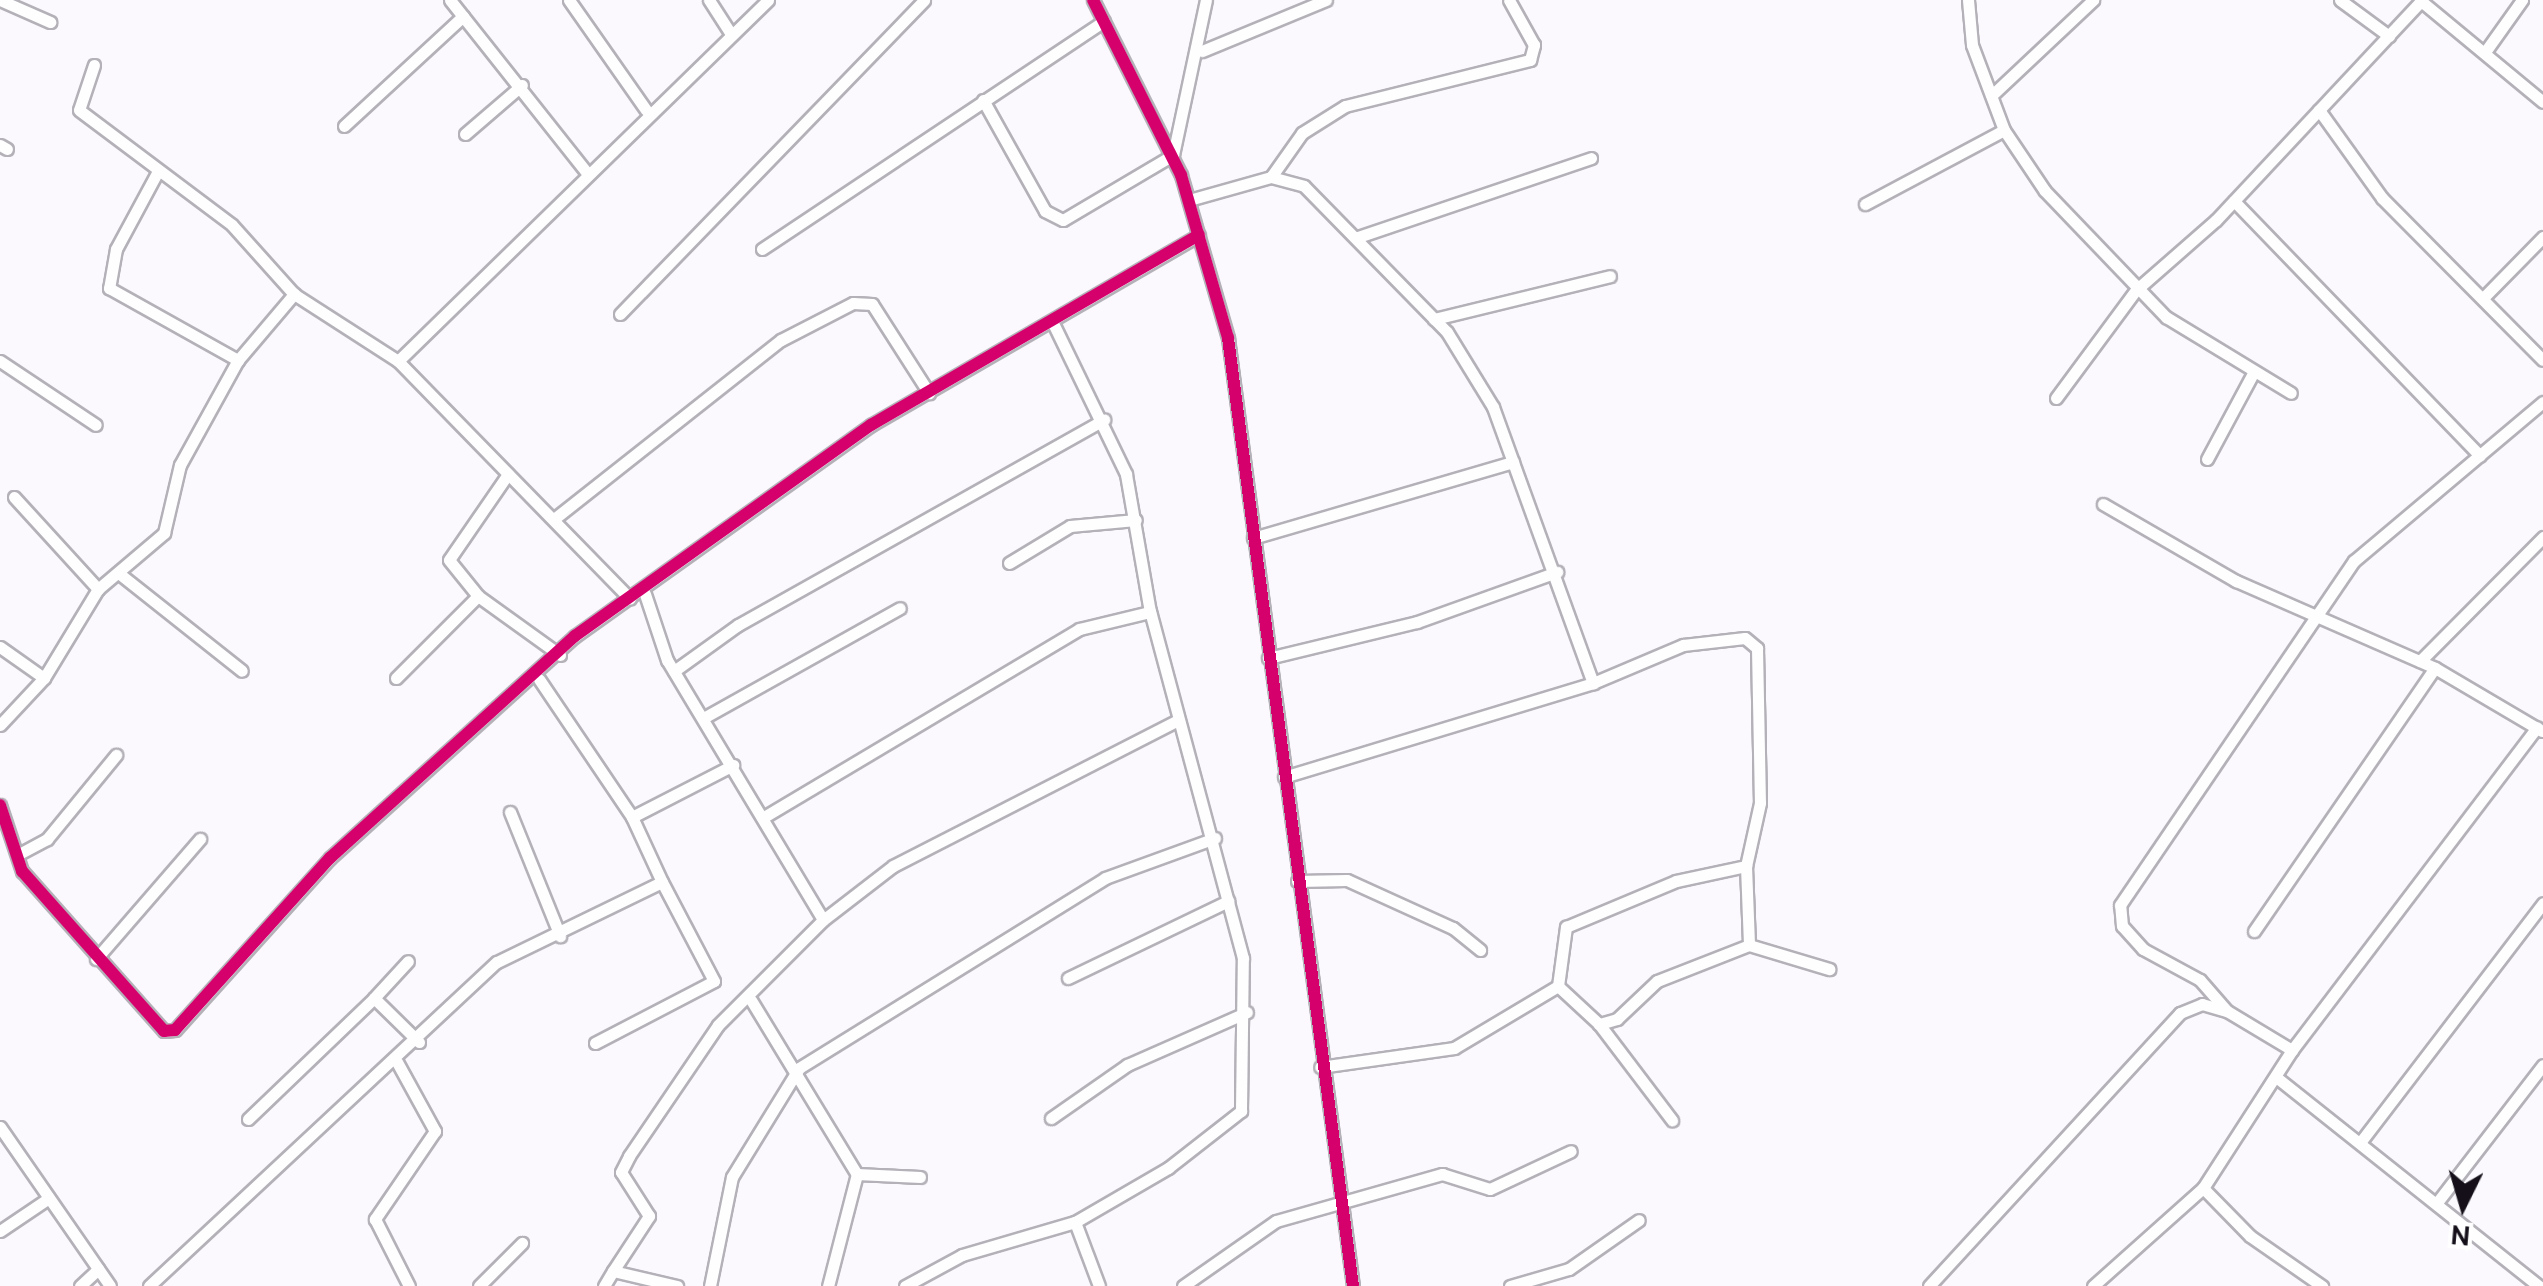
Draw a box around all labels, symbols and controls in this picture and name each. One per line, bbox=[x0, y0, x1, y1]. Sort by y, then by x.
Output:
north arrow bbox=[2413, 1156, 2513, 1256]
text: N bbox=[2449, 1218, 2472, 1254]

